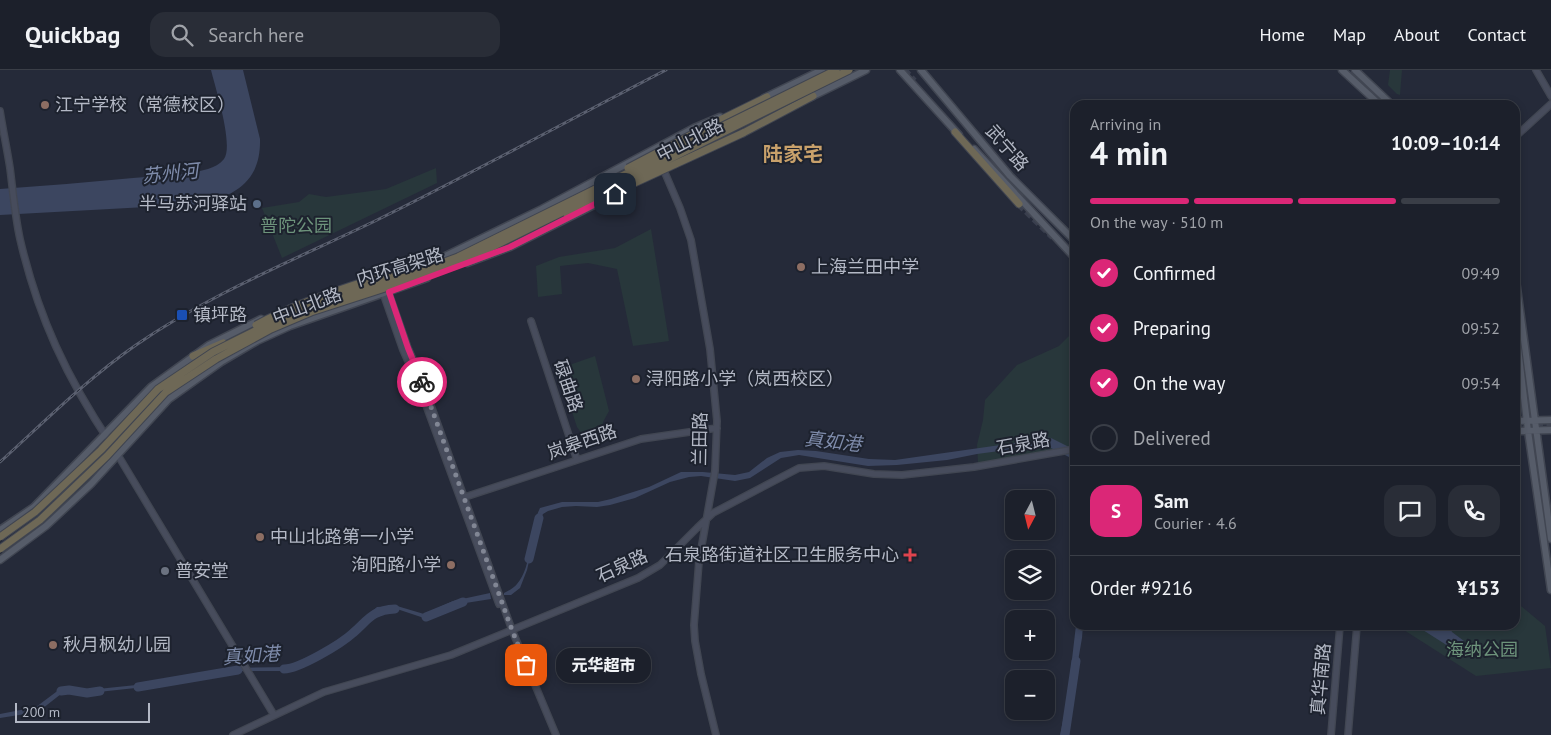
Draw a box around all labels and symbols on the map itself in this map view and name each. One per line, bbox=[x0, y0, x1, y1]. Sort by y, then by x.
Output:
place label: 江宁学校（常德校区） bbox=[55, 93, 235, 116]
marker: 江宁学校（常德校区） bbox=[39, 99, 51, 111]
street label: 中山北路 bbox=[652, 113, 727, 166]
street label: 武宁路 bbox=[981, 120, 1034, 176]
district label: 陆家宅 bbox=[763, 141, 823, 167]
water label: 苏州河 bbox=[140, 158, 204, 188]
pin bbox=[594, 173, 636, 215]
place label: 半马苏河驿站 bbox=[139, 192, 247, 215]
marker: 半马苏河驿站 bbox=[251, 198, 263, 210]
park label: 普陀公园 bbox=[260, 214, 332, 237]
street label: 内环高架路 bbox=[353, 242, 446, 291]
place label: 上海兰田中学 bbox=[811, 255, 919, 278]
marker: 上海兰田中学 bbox=[795, 261, 807, 273]
street label: 中山北路 bbox=[269, 282, 345, 329]
place label: 镇坪路 bbox=[193, 303, 247, 326]
marker: 镇坪路 bbox=[175, 308, 189, 322]
courier bbox=[397, 357, 447, 407]
street label: 碌曲路 bbox=[549, 357, 588, 415]
place label: 浔阳路小学（岚西校区） bbox=[646, 367, 844, 390]
marker: 浔阳路小学（岚西校区） bbox=[630, 373, 642, 385]
street label: 兰田路 bbox=[688, 412, 711, 466]
street label: 岚皋西路 bbox=[544, 419, 620, 464]
water label: 真如港 bbox=[803, 426, 866, 456]
street label: 石泉路 bbox=[994, 427, 1051, 460]
north arrow bbox=[1005, 490, 1055, 540]
place label: 中山北路第一小学 bbox=[270, 525, 414, 548]
marker: 中山北路第一小学 bbox=[254, 531, 266, 543]
place label: 石泉路街道社区卫生服务中心 bbox=[665, 543, 899, 566]
street label: 石泉路 bbox=[592, 544, 651, 587]
marker: 石泉路街道社区卫生服务中心 bbox=[903, 548, 917, 562]
place label: 洵阳路小学 bbox=[351, 553, 441, 576]
place label: 普安堂 bbox=[175, 559, 229, 582]
marker: 洵阳路小学 bbox=[445, 559, 457, 571]
marker: 普安堂 bbox=[159, 565, 171, 577]
place label: 秋月枫幼儿园 bbox=[63, 633, 171, 656]
park label: 海纳公园 bbox=[1446, 638, 1518, 661]
marker: 秋月枫幼儿园 bbox=[47, 639, 59, 651]
water label: 真如港 bbox=[222, 641, 283, 669]
street label: 真华南路 bbox=[1306, 642, 1335, 716]
pin bbox=[505, 644, 547, 686]
callout: 元华超市 bbox=[556, 648, 651, 682]
scale bar bbox=[15, 700, 150, 723]

